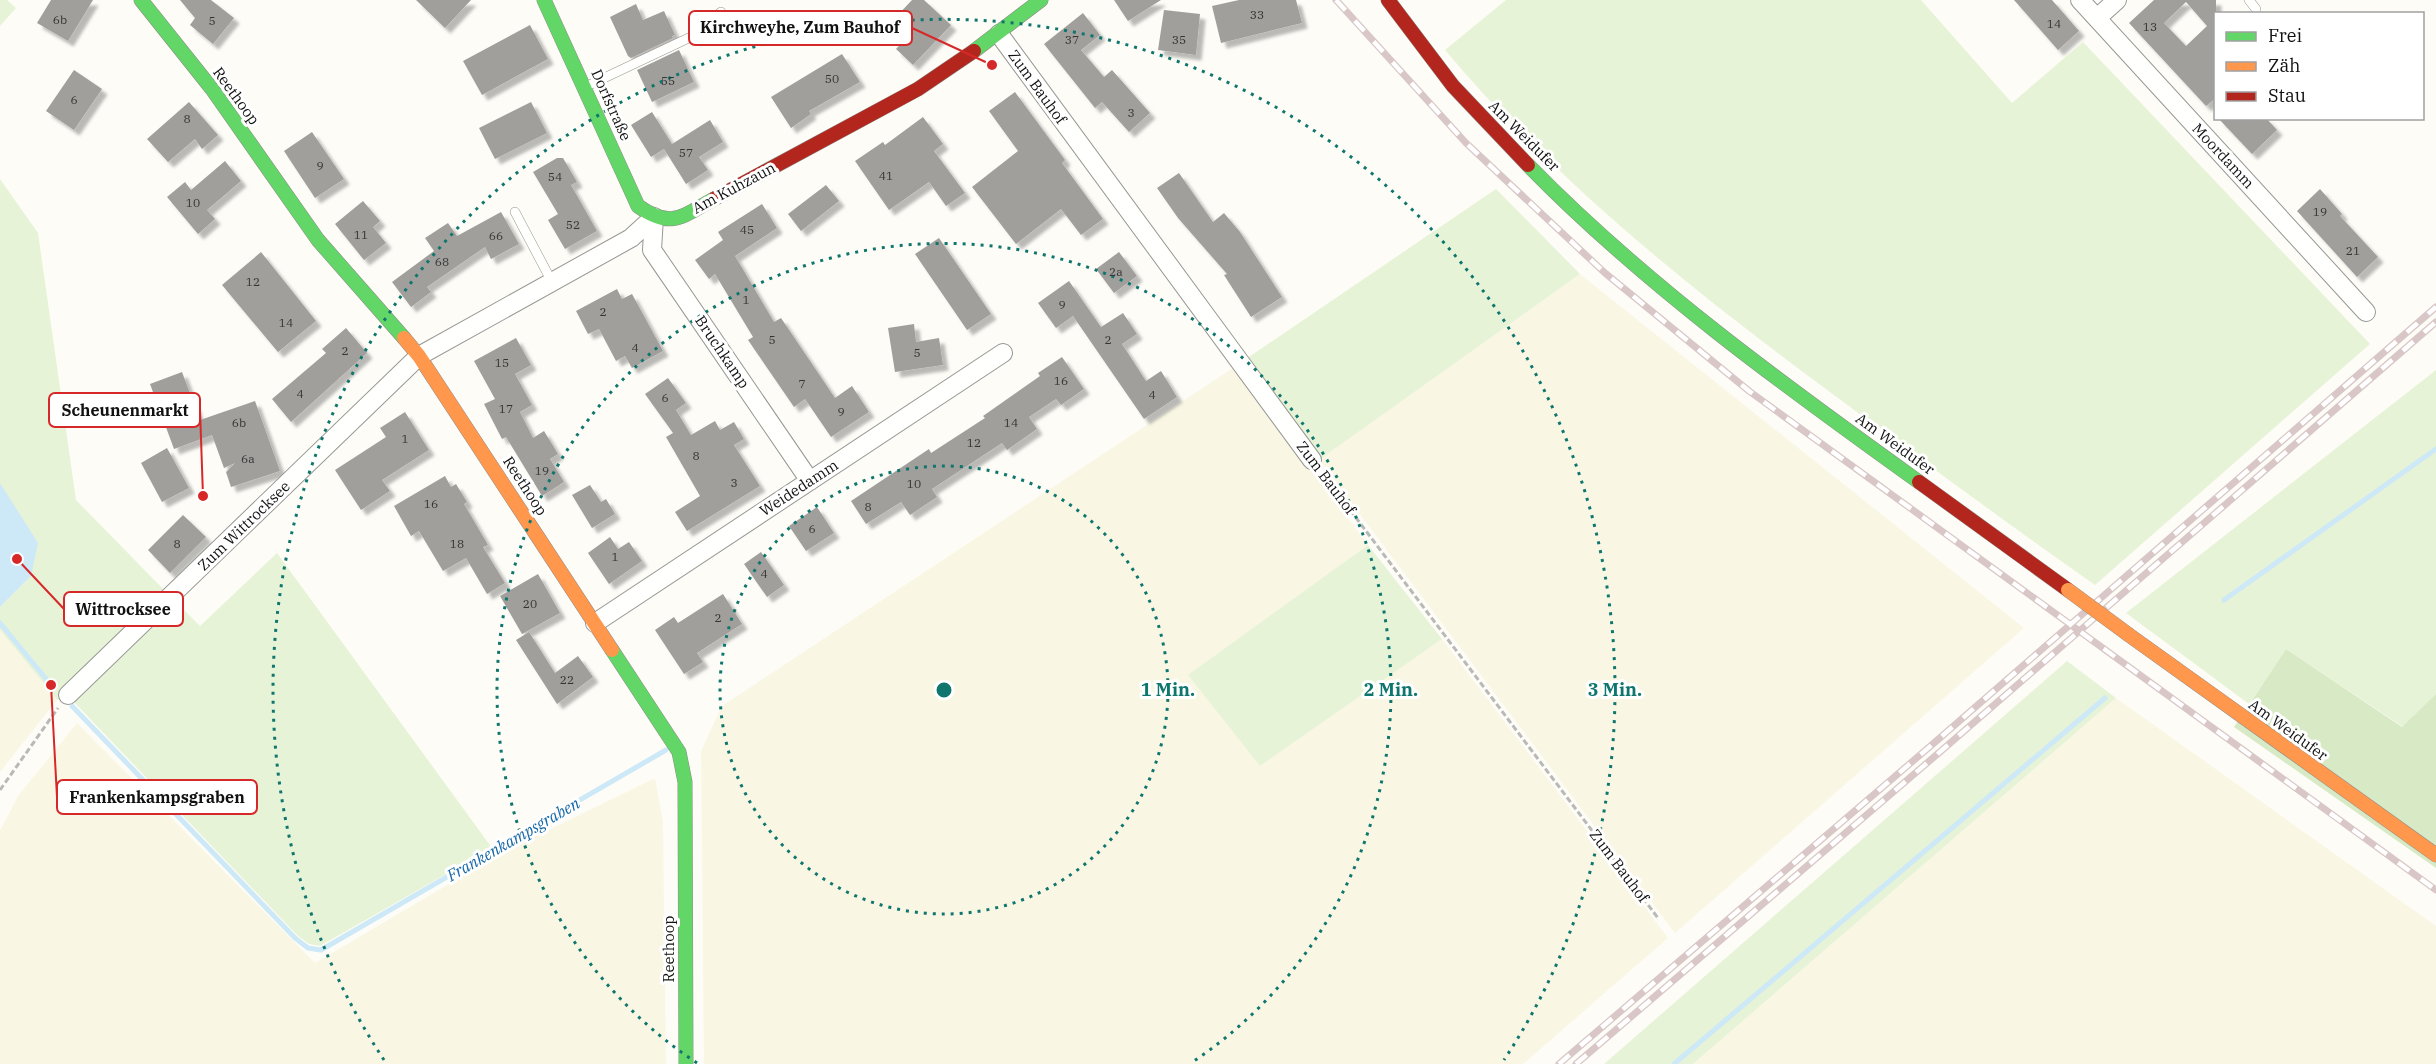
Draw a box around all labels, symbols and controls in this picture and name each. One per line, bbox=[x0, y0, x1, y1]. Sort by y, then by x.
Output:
house number: 33 bbox=[1250, 7, 1264, 22]
callout: Kirchweyhe, Zum Bauhof bbox=[689, 11, 912, 45]
house number: 6b bbox=[53, 12, 67, 27]
legend bbox=[2214, 12, 2424, 120]
house number: 5 bbox=[208, 13, 216, 28]
house number: 14 bbox=[2047, 16, 2061, 31]
text: Kirchweyhe, Zum Bauhof bbox=[700, 17, 902, 37]
house number: 13 bbox=[2143, 19, 2157, 34]
text: Frei bbox=[2268, 24, 2302, 47]
house number: 37 bbox=[1065, 32, 1079, 47]
house number: 35 bbox=[1172, 32, 1186, 47]
street label: Zum Bauhof bbox=[1004, 46, 1071, 128]
text: Zäh bbox=[2268, 54, 2301, 77]
street label: Reethoop bbox=[209, 63, 264, 128]
street label: Dorfstraße bbox=[587, 66, 636, 143]
house number: 50 bbox=[825, 71, 839, 86]
house number: 55 bbox=[661, 73, 675, 88]
text: Stau bbox=[2268, 84, 2306, 107]
house number: 6 bbox=[70, 92, 78, 107]
street label: Am Weidufer bbox=[1485, 96, 1564, 175]
house number: 3 bbox=[1127, 105, 1135, 120]
house number: 8 bbox=[183, 111, 191, 126]
street label: Moordamm bbox=[2188, 119, 2259, 192]
house number: 57 bbox=[679, 145, 693, 160]
street label: Am Kuhzaun bbox=[689, 157, 779, 217]
house number: 9 bbox=[316, 158, 324, 173]
house number: 41 bbox=[879, 168, 893, 183]
house number: 54 bbox=[548, 169, 562, 184]
house number: 10 bbox=[186, 195, 200, 210]
house number: 19 bbox=[2313, 204, 2327, 219]
house number: 52 bbox=[566, 217, 580, 232]
house number: 45 bbox=[740, 222, 754, 237]
house number: 11 bbox=[354, 227, 368, 242]
house number: 66 bbox=[489, 228, 503, 243]
house number: 21 bbox=[2346, 243, 2360, 258]
house number: 68 bbox=[435, 254, 449, 269]
house number: 2a bbox=[1109, 264, 1123, 279]
house number: 12 bbox=[246, 274, 260, 289]
house number: 1 bbox=[742, 292, 750, 307]
house number: 9 bbox=[1058, 297, 1066, 312]
house number: 2 bbox=[599, 304, 607, 319]
street label: Bruchkamp bbox=[691, 312, 754, 392]
house number: 14 bbox=[279, 315, 293, 330]
house number: 5 bbox=[768, 332, 776, 347]
house number: 2 bbox=[1104, 332, 1112, 347]
house number: 4 bbox=[631, 340, 639, 355]
house number: 2 bbox=[341, 343, 349, 358]
house number: 5 bbox=[913, 345, 921, 360]
house number: 15 bbox=[495, 355, 509, 370]
house number: 16 bbox=[1054, 373, 1068, 388]
house number: 7 bbox=[798, 376, 806, 391]
house number: 4 bbox=[296, 386, 304, 401]
house number: 4 bbox=[1148, 387, 1156, 402]
house number: 6 bbox=[661, 390, 669, 405]
callout: Scheunenmarkt bbox=[49, 393, 200, 427]
text: Scheunenmarkt bbox=[61, 400, 189, 420]
house number: 17 bbox=[499, 401, 513, 416]
house number: 9 bbox=[837, 404, 845, 419]
street label: Am Weidufer bbox=[1852, 409, 1939, 479]
house number: 6b bbox=[232, 415, 246, 430]
house number: 14 bbox=[1004, 415, 1018, 430]
house number: 1 bbox=[401, 431, 409, 446]
house number: 12 bbox=[967, 435, 981, 450]
street label: Zum Bauhof bbox=[1293, 437, 1361, 519]
house number: 8 bbox=[692, 448, 700, 463]
house number: 6a bbox=[241, 451, 255, 466]
street label: Reethoop bbox=[499, 453, 552, 519]
street label: Weidedamm bbox=[756, 455, 842, 520]
house number: 19 bbox=[535, 463, 549, 478]
house number: 3 bbox=[730, 475, 738, 490]
house number: 10 bbox=[907, 476, 921, 491]
street label: Zum Wittrocksee bbox=[193, 477, 294, 575]
house number: 16 bbox=[424, 496, 438, 511]
house number: 8 bbox=[864, 499, 872, 514]
house number: 6 bbox=[808, 521, 816, 536]
house number: 8 bbox=[173, 536, 181, 551]
house number: 18 bbox=[450, 536, 464, 551]
house number: 1 bbox=[611, 549, 619, 564]
house number: 4 bbox=[760, 566, 768, 581]
callout: Wittrocksee bbox=[64, 592, 183, 626]
house number: 20 bbox=[523, 596, 537, 611]
text: Wittrocksee bbox=[75, 599, 171, 619]
house number: 2 bbox=[714, 610, 722, 625]
house number: 22 bbox=[560, 672, 574, 687]
text: 1 Min. bbox=[1141, 678, 1195, 701]
text: 2 Min. bbox=[1364, 678, 1418, 701]
text: 3 Min. bbox=[1588, 678, 1642, 701]
centre of rings bbox=[934, 680, 954, 700]
street label: Am Weidufer bbox=[2245, 695, 2332, 765]
callout: Frankenkampsgraben bbox=[57, 780, 257, 814]
text: Frankenkampsgraben bbox=[69, 787, 245, 807]
water label: Frankenkampsgraben bbox=[442, 793, 583, 886]
street label: Zum Bauhof bbox=[1586, 825, 1654, 907]
street label: Reethoop bbox=[659, 916, 678, 982]

